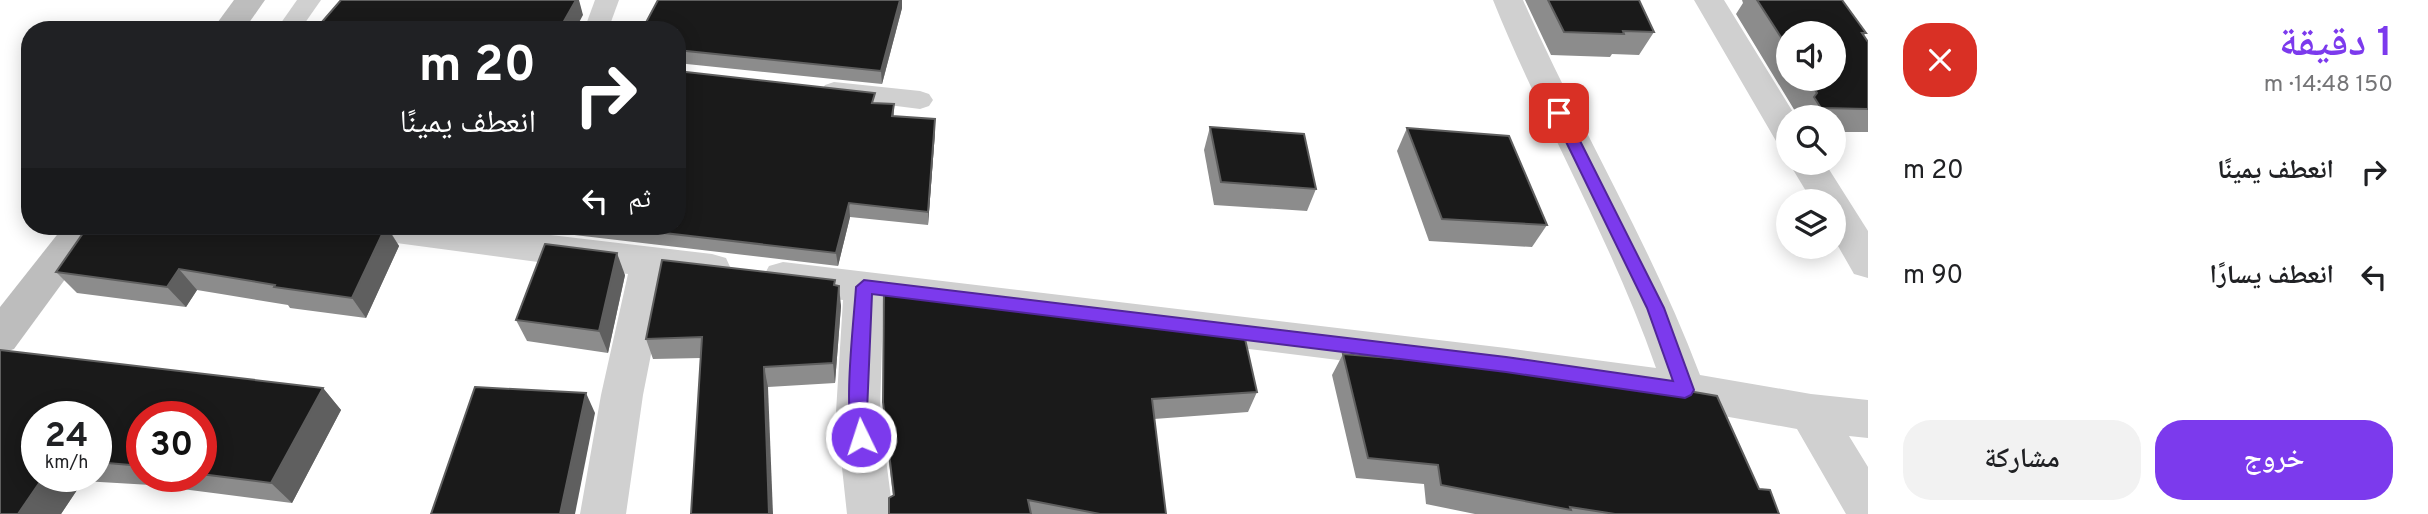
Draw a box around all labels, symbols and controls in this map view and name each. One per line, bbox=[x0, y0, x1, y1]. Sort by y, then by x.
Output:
text: 1 دقيقة bbox=[2279, 18, 2393, 71]
map controls bbox=[1776, 21, 1846, 259]
button: sound bbox=[1776, 21, 1846, 91]
button: close bbox=[1903, 23, 1977, 97]
text: 20 m bbox=[419, 37, 536, 99]
icon: right bbox=[560, 49, 651, 140]
text: 150 m · 14:48 bbox=[2264, 71, 2393, 100]
pin bbox=[1529, 83, 1589, 143]
icon: arrive bbox=[1540, 94, 1578, 132]
text: انعطف يمينًا bbox=[399, 104, 536, 144]
button: search bbox=[1776, 105, 1846, 175]
icon: right bbox=[2355, 153, 2393, 191]
text: 20 m bbox=[1903, 155, 1964, 188]
text: انعطف يمينًا bbox=[2217, 155, 2334, 188]
icon: left bbox=[576, 182, 614, 220]
text: ثم bbox=[628, 184, 651, 217]
button: layers bbox=[1776, 189, 1846, 259]
icon: left bbox=[2355, 258, 2393, 296]
text: 90 m bbox=[1903, 260, 1963, 293]
text: انعطف يسارًا bbox=[2210, 260, 2334, 293]
position arrow bbox=[824, 400, 898, 474]
speed limit sign: 30 bbox=[126, 401, 217, 492]
text: 24 bbox=[45, 415, 88, 459]
button: مشاركة bbox=[1903, 420, 2141, 500]
button: خروج bbox=[2155, 420, 2393, 500]
text: km/h bbox=[45, 452, 88, 475]

